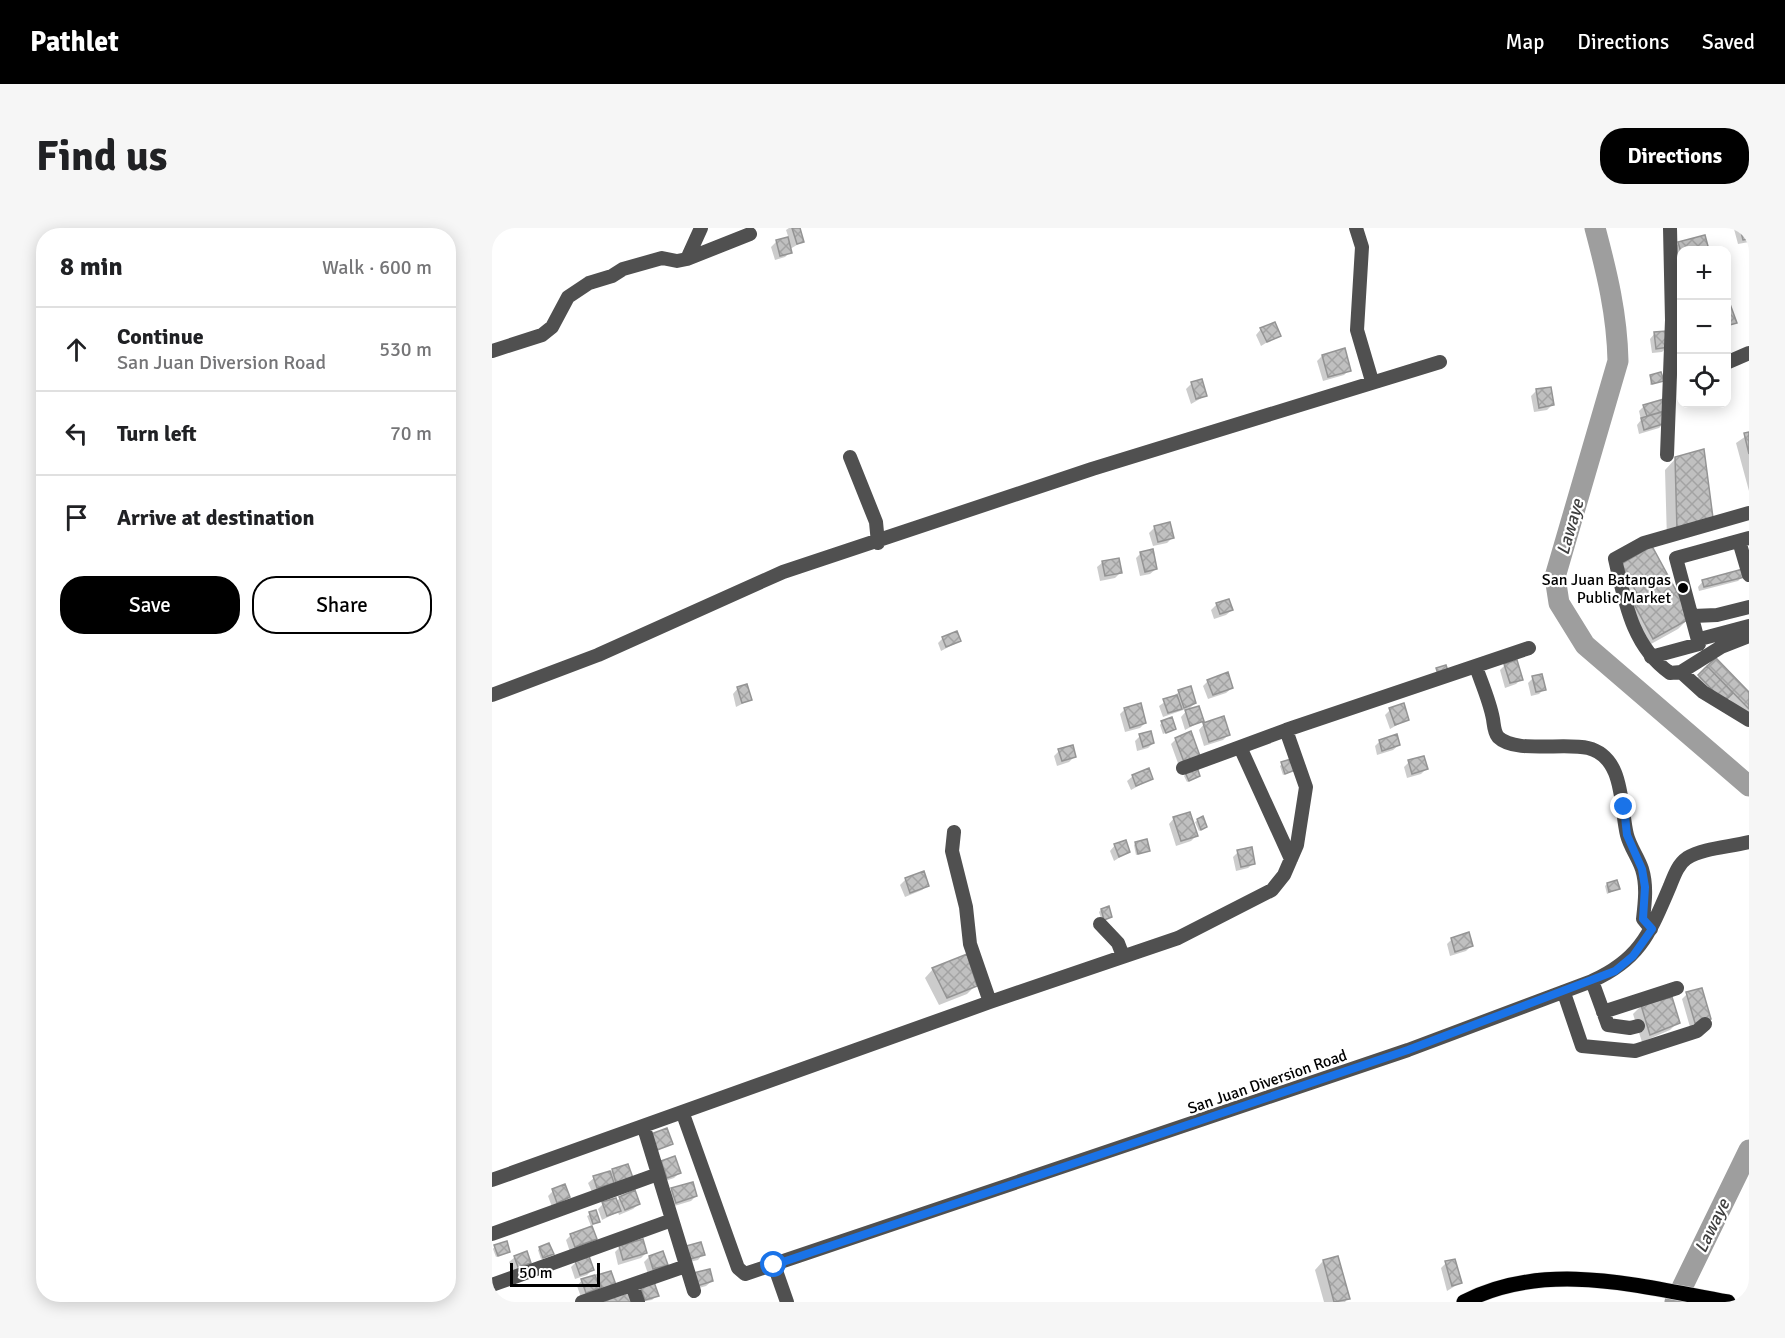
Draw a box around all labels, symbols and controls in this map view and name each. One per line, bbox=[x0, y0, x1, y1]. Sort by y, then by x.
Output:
text: Pathlet bbox=[30, 25, 119, 59]
text: Map bbox=[1506, 29, 1544, 55]
text: Directions bbox=[1577, 29, 1669, 55]
text: Saved bbox=[1702, 29, 1755, 55]
button: Directions bbox=[1600, 128, 1749, 184]
text: Find us bbox=[36, 131, 167, 182]
map controls bbox=[1677, 246, 1731, 408]
button: + bbox=[1677, 246, 1731, 300]
text: 8 min bbox=[60, 251, 123, 283]
text: Walk · 600 m bbox=[322, 255, 432, 280]
button: − bbox=[1677, 300, 1731, 354]
text: Continue bbox=[117, 323, 204, 350]
icon: ahead bbox=[60, 333, 93, 366]
text: 530 m bbox=[379, 337, 432, 362]
text: San Juan Diversion Road bbox=[117, 350, 326, 375]
button: locate bbox=[1677, 354, 1731, 408]
icon: left bbox=[60, 417, 93, 450]
text: Turn left bbox=[117, 420, 197, 447]
text: 70 m bbox=[390, 421, 432, 446]
water label: Lawaye bbox=[1552, 496, 1589, 557]
icon: arrive bbox=[60, 501, 93, 534]
text: Arrive at destination bbox=[117, 504, 314, 531]
place label: San Juan Batangas Public Market bbox=[1542, 570, 1671, 608]
button: Save bbox=[60, 576, 240, 634]
button: Share bbox=[252, 576, 432, 634]
marker: San Juan Batangas Public Market bbox=[1676, 581, 1690, 595]
route end bbox=[1610, 793, 1636, 819]
street label: San Juan Diversion Road bbox=[1185, 1045, 1350, 1119]
water label: Lawaye bbox=[1690, 1195, 1735, 1256]
route start bbox=[760, 1251, 786, 1277]
scale bar bbox=[510, 1260, 600, 1288]
text: 50 m bbox=[519, 1263, 553, 1283]

